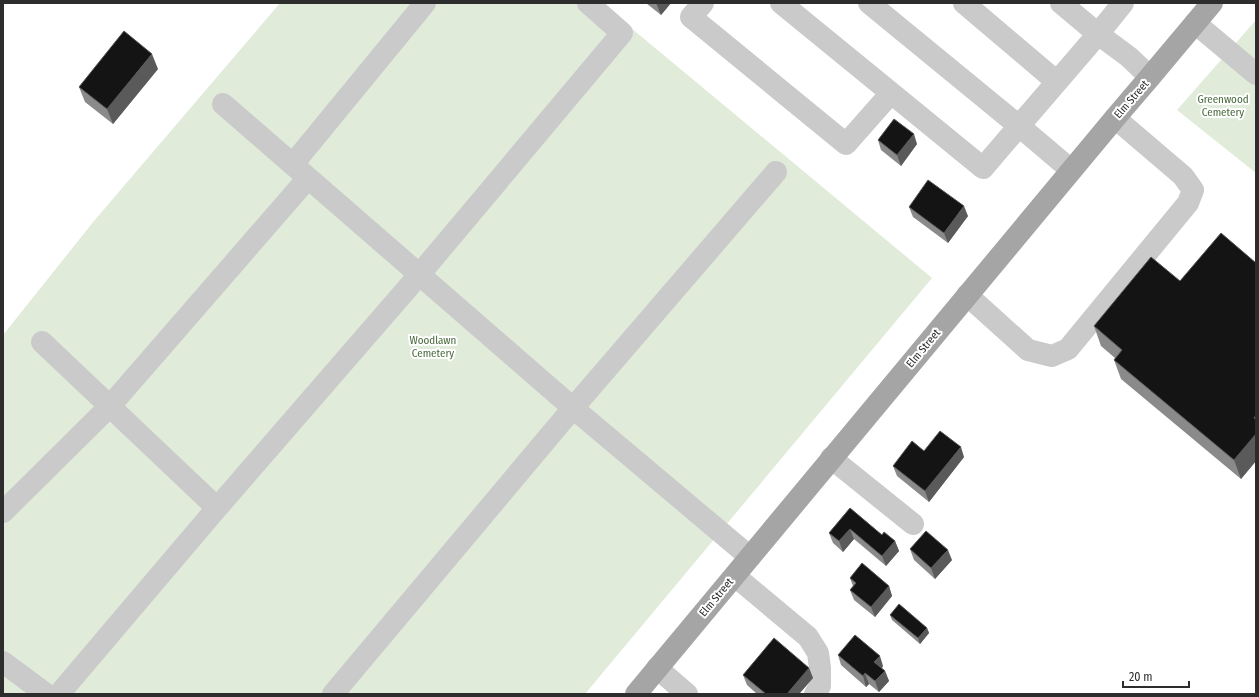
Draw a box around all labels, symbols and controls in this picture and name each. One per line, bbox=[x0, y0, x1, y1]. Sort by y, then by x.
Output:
street label: Elm Street bbox=[1111, 77, 1152, 121]
park label: Greenwood Cemetery bbox=[1197, 93, 1249, 119]
street label: Elm Street bbox=[904, 326, 943, 370]
park label: Woodlawn Cemetery bbox=[410, 334, 456, 360]
street label: Elm Street bbox=[697, 575, 736, 619]
scale bar bbox=[1123, 663, 1189, 689]
text: 20 m bbox=[1129, 670, 1153, 684]

